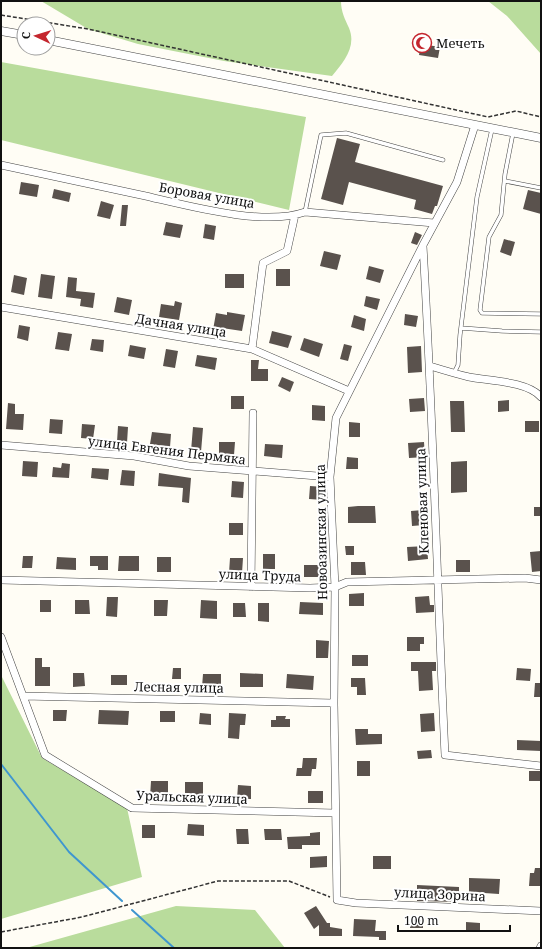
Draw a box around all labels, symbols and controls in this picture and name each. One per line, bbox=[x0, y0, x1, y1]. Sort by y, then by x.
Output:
north arrow bbox=[16, 16, 56, 56]
text: С bbox=[18, 31, 33, 39]
mosque icon: Мечеть bbox=[411, 32, 433, 54]
place label: Мечеть bbox=[436, 34, 484, 52]
street label: Боровая улица bbox=[158, 178, 256, 212]
street label: Дачная улица bbox=[134, 309, 228, 341]
street label: улица Евгения Пермяка bbox=[87, 431, 247, 469]
street label: Кленовая улица bbox=[411, 448, 433, 554]
street label: Новоазинская улица bbox=[311, 464, 331, 600]
street label: улица Труда bbox=[218, 565, 302, 585]
street label: Лесная улица bbox=[134, 677, 224, 697]
street label: Уральская улица bbox=[136, 786, 248, 808]
street label: улица Зорина bbox=[394, 883, 486, 905]
scale bar bbox=[398, 907, 510, 933]
text: 100 m bbox=[404, 912, 439, 929]

